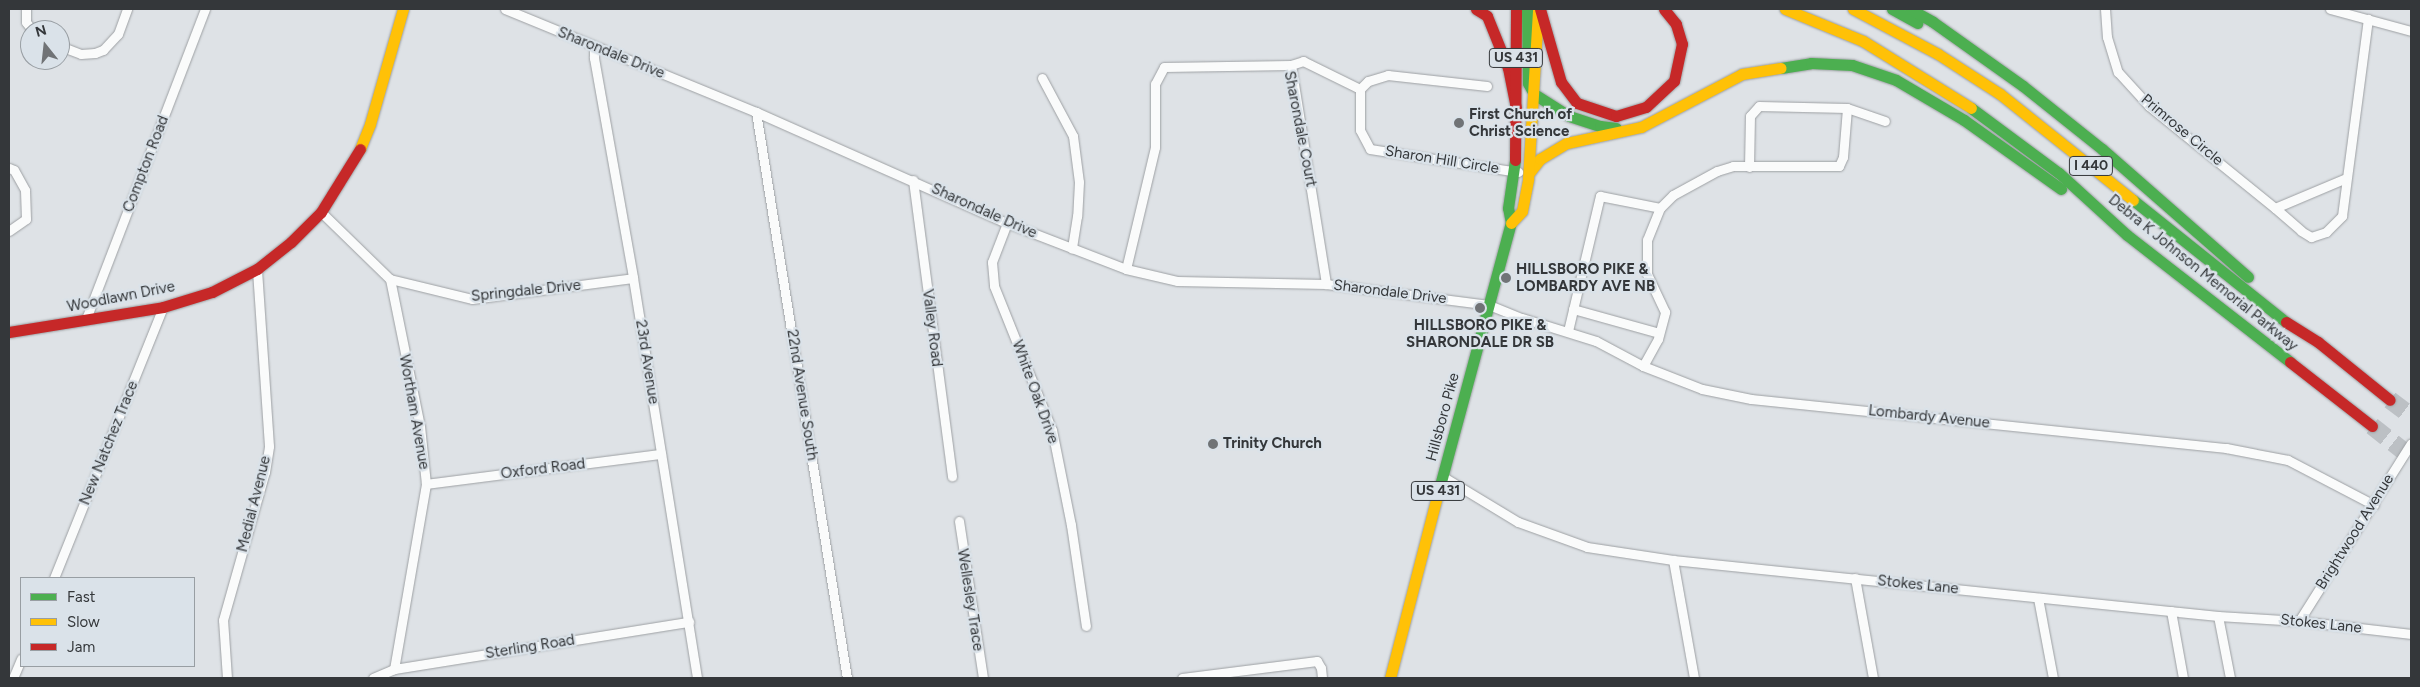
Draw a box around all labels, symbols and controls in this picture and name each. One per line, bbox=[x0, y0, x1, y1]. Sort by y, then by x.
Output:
north arrow bbox=[20, 20, 70, 70]
text: N bbox=[33, 21, 49, 41]
street label: Sharondale Drive bbox=[555, 23, 667, 83]
road number: US 431 bbox=[1488, 46, 1544, 70]
street label: Sharondale Court bbox=[1280, 70, 1320, 188]
street label: Primrose Circle bbox=[2137, 90, 2227, 170]
place label: First Church of Christ Science bbox=[1469, 105, 1572, 140]
street label: Compton Road bbox=[119, 113, 173, 215]
marker: First Church of Christ Science bbox=[1453, 117, 1465, 129]
street label: Sharon Hill Circle bbox=[1384, 142, 1500, 178]
road number: I 440 bbox=[2068, 154, 2114, 178]
street label: Sharondale Drive bbox=[928, 180, 1040, 242]
street label: Debra K Johnson Memorial Parkway bbox=[2105, 191, 2301, 355]
place label: HILLSBORO PIKE & LOMBARDY AVE NB bbox=[1516, 260, 1655, 295]
marker: HILLSBORO PIKE & LOMBARDY AVE NB bbox=[1500, 272, 1512, 284]
street label: Springdale Drive bbox=[470, 276, 582, 306]
street label: Sharondale Drive bbox=[1332, 276, 1448, 308]
street label: Woodlawn Drive bbox=[66, 278, 176, 316]
street label: Valley Road bbox=[918, 288, 946, 368]
marker: HILLSBORO PIKE & SHARONDALE DR SB bbox=[1474, 302, 1486, 314]
place label: HILLSBORO PIKE & SHARONDALE DR SB bbox=[1406, 316, 1554, 351]
street label: 23rd Avenue bbox=[631, 319, 663, 405]
street label: 22nd Avenue South bbox=[783, 328, 821, 462]
street label: White Oak Drive bbox=[1008, 338, 1062, 446]
street label: Wortham Avenue bbox=[395, 353, 433, 471]
street label: Hillsboro Pike bbox=[1423, 371, 1463, 463]
street label: New Natchez Trace bbox=[76, 378, 142, 508]
street label: Lombardy Avenue bbox=[1867, 402, 1991, 432]
place label: Trinity Church bbox=[1223, 435, 1322, 453]
marker: Trinity Church bbox=[1207, 438, 1219, 450]
street label: Medial Avenue bbox=[233, 454, 275, 554]
street label: Oxford Road bbox=[500, 455, 586, 483]
street label: Brightwood Avenue bbox=[2312, 471, 2398, 593]
road number: US 431 bbox=[1410, 480, 1466, 502]
street label: Wellesley Trace bbox=[953, 548, 987, 652]
street label: Stokes Lane bbox=[1877, 572, 1959, 598]
legend bbox=[20, 577, 195, 667]
text: Fast bbox=[67, 588, 95, 606]
street label: Stokes Lane bbox=[2280, 611, 2362, 637]
text: Slow bbox=[67, 613, 100, 631]
street label: Sterling Road bbox=[484, 631, 576, 663]
text: Jam bbox=[67, 638, 95, 656]

